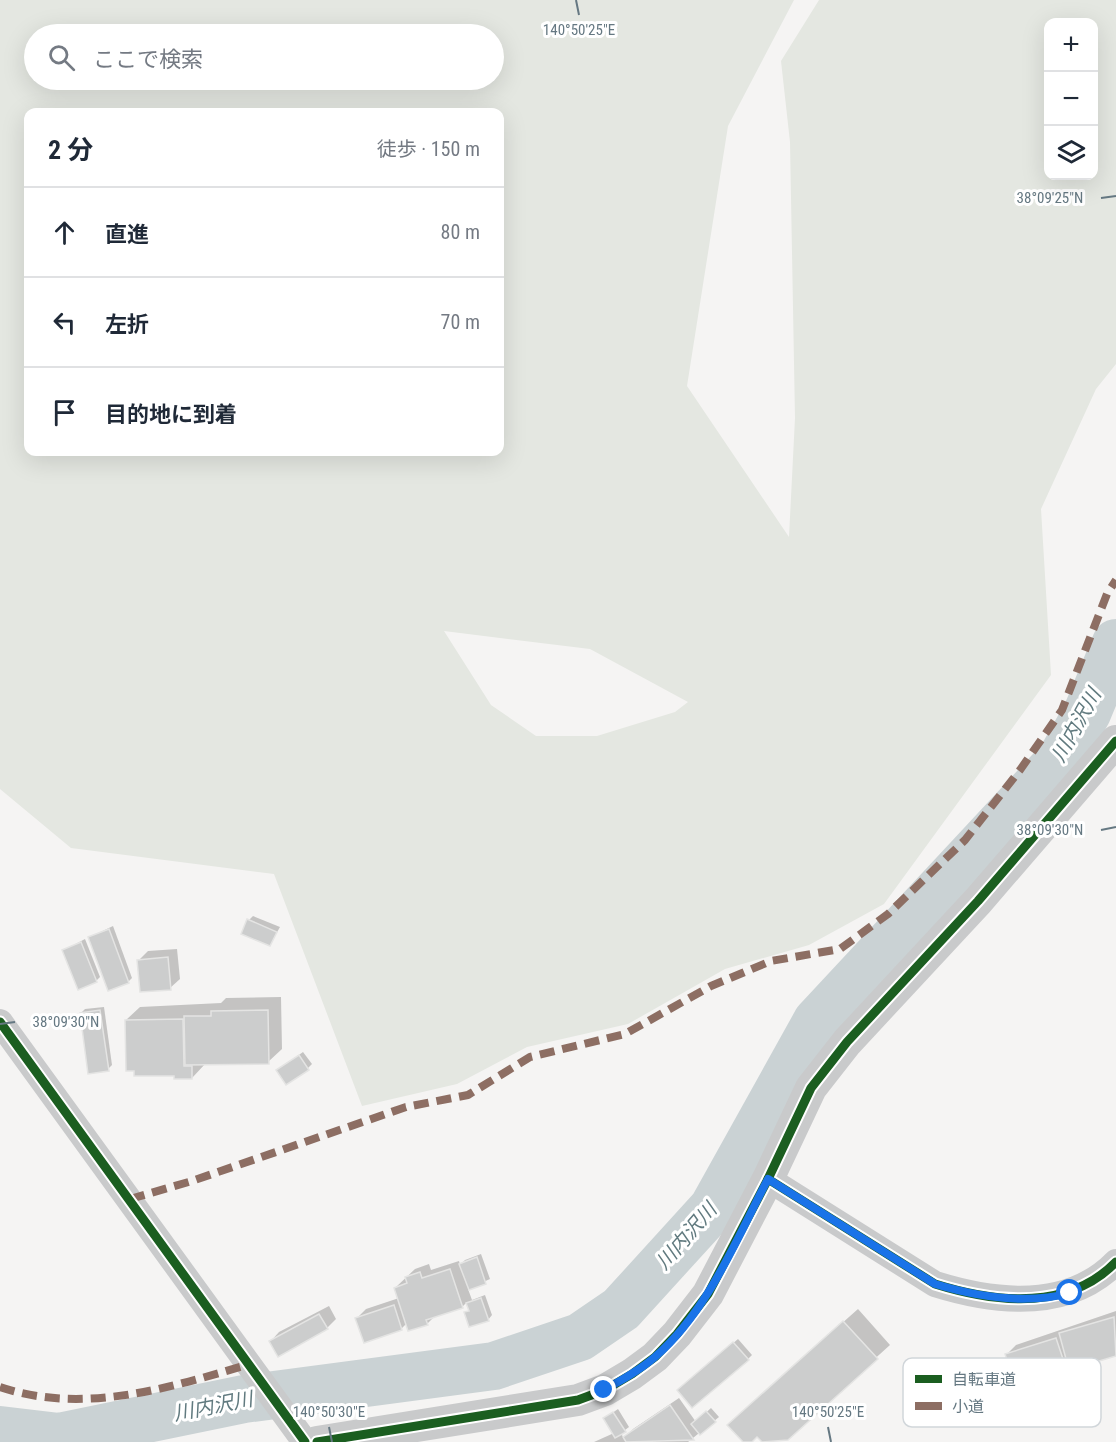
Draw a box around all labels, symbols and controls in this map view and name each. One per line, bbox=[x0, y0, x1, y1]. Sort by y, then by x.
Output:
map controls bbox=[1044, 18, 1098, 180]
button: + bbox=[1044, 18, 1098, 72]
text: 140°50'25"E bbox=[543, 21, 615, 39]
search box bbox=[24, 24, 504, 90]
icon: search bbox=[45, 41, 78, 74]
text: ここで検索 bbox=[93, 47, 203, 72]
button: − bbox=[1044, 72, 1098, 126]
button: layers bbox=[1044, 126, 1098, 180]
text: 2 分 bbox=[48, 135, 93, 165]
text: 徒歩 · 150 m bbox=[377, 137, 480, 161]
text: 38°09'25"N bbox=[1017, 189, 1083, 207]
icon: ahead bbox=[48, 216, 81, 249]
text: 80 m bbox=[441, 220, 480, 244]
text: 直進 bbox=[105, 222, 149, 247]
icon: left bbox=[48, 306, 81, 339]
text: 70 m bbox=[441, 310, 480, 334]
text: 左折 bbox=[105, 312, 149, 337]
icon: arrive bbox=[48, 396, 81, 429]
text: 目的地に到着 bbox=[105, 402, 237, 427]
water label: 川内沢川 bbox=[1046, 682, 1107, 766]
text: 38°09'30"N bbox=[1017, 821, 1083, 839]
text: 38°09'30"N bbox=[33, 1013, 99, 1031]
water label: 川内沢川 bbox=[651, 1196, 723, 1274]
route start bbox=[1056, 1279, 1082, 1305]
legend bbox=[903, 1358, 1101, 1427]
text: 自転車道 bbox=[952, 1370, 1016, 1389]
route end bbox=[590, 1376, 616, 1402]
water label: 川内沢川 bbox=[171, 1386, 257, 1425]
text: 小道 bbox=[952, 1397, 984, 1416]
text: 140°50'30"E bbox=[293, 1403, 365, 1421]
text: 140°50'25"E bbox=[792, 1403, 864, 1421]

